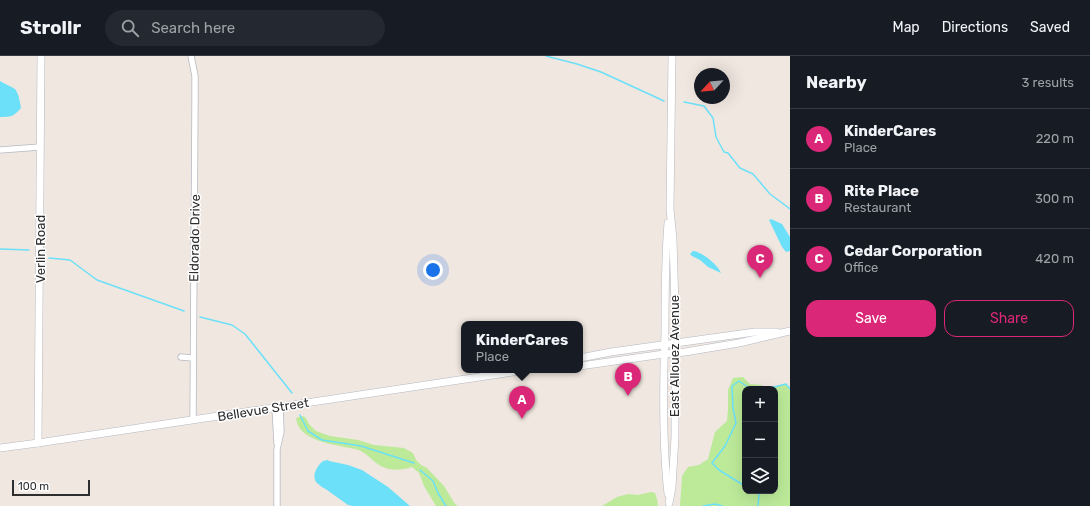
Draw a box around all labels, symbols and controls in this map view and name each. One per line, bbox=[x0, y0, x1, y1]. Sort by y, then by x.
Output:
search box bbox=[105, 10, 385, 46]
text: Strollr bbox=[20, 16, 81, 39]
icon: search bbox=[119, 17, 141, 39]
text: Search here bbox=[151, 19, 235, 37]
text: Map bbox=[893, 19, 920, 36]
text: Directions bbox=[942, 19, 1008, 36]
text: Saved bbox=[1030, 19, 1070, 36]
north arrow bbox=[694, 68, 730, 104]
text: Nearby bbox=[806, 72, 867, 92]
text: 3 results bbox=[1022, 75, 1074, 90]
text: KinderCares bbox=[844, 122, 936, 140]
text: A bbox=[814, 131, 824, 146]
text: 220 m bbox=[1036, 131, 1074, 146]
text: Place bbox=[844, 140, 877, 155]
text: Rite Place bbox=[844, 182, 919, 200]
text: B bbox=[814, 191, 824, 206]
text: 300 m bbox=[1035, 191, 1074, 206]
street label: Eldorado Drive bbox=[186, 194, 203, 282]
text: Restaurant bbox=[844, 200, 911, 215]
street label: Verlin Road bbox=[33, 215, 48, 283]
text: Cedar Corporation bbox=[844, 242, 982, 260]
pin: C bbox=[747, 245, 773, 278]
text: C bbox=[814, 251, 824, 266]
text: 420 m bbox=[1035, 251, 1074, 266]
your location bbox=[423, 260, 443, 280]
text: Office bbox=[844, 260, 878, 275]
street label: East Allouez Avenue bbox=[667, 295, 682, 417]
button: Save bbox=[806, 300, 936, 337]
button: Share bbox=[944, 300, 1074, 337]
popup bbox=[461, 321, 583, 373]
text: KinderCares bbox=[476, 331, 568, 349]
text: Place bbox=[476, 349, 509, 364]
pin: B bbox=[615, 363, 641, 396]
pin: A bbox=[509, 386, 535, 419]
map controls bbox=[742, 386, 778, 494]
button: + bbox=[742, 386, 778, 422]
street label: Bellevue Street bbox=[216, 395, 310, 424]
button: − bbox=[742, 422, 778, 458]
button: layers bbox=[742, 458, 778, 494]
scale bar bbox=[12, 478, 90, 497]
text: 100 m bbox=[18, 480, 49, 493]

